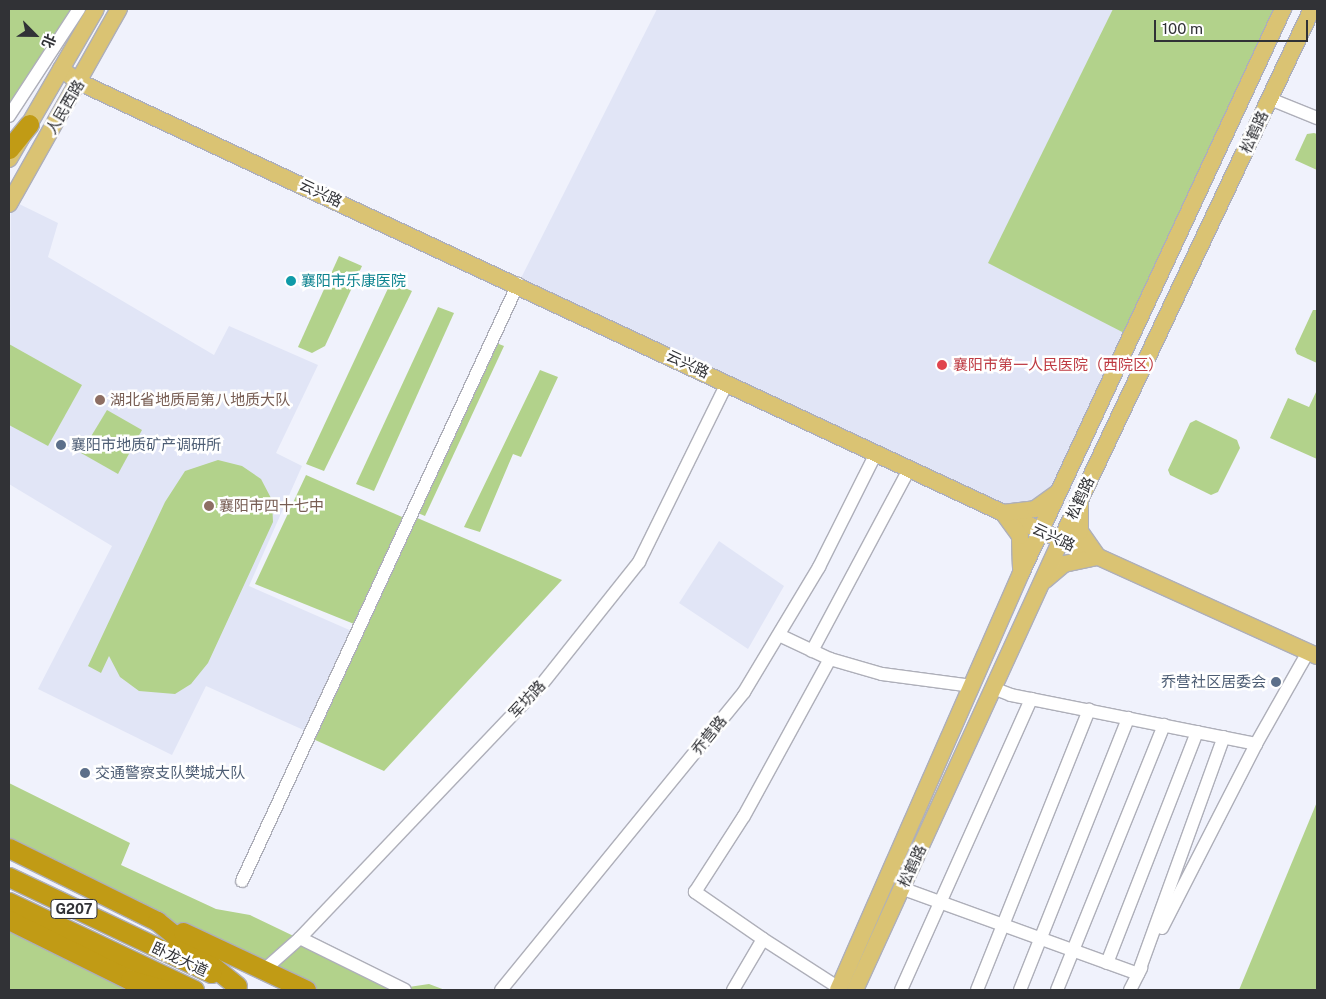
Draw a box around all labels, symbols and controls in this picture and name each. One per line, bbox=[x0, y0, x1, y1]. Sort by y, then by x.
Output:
north arrow bbox=[10, 10, 60, 60]
scale bar bbox=[1156, 10, 1310, 42]
text: 100 m bbox=[1162, 20, 1203, 37]
text: 北 bbox=[39, 31, 59, 50]
street label: 人民西路 bbox=[42, 77, 88, 137]
street label: 松鹤路 bbox=[1236, 108, 1272, 156]
street label: 云兴路 bbox=[297, 175, 345, 211]
place label: 襄阳市乐康医院 bbox=[301, 272, 406, 290]
marker: 襄阳市乐康医院 bbox=[285, 275, 297, 287]
street label: 云兴路 bbox=[664, 346, 712, 382]
place label: 襄阳市第一人民医院（西院区） bbox=[953, 356, 1163, 374]
marker: 襄阳市第一人民医院（西院区） bbox=[935, 358, 949, 372]
place label: 湖北省地质局第八地质大队 bbox=[110, 391, 290, 409]
marker: 湖北省地质局第八地质大队 bbox=[94, 394, 106, 406]
place label: 襄阳市地质矿产调研所 bbox=[71, 436, 221, 454]
marker: 襄阳市地质矿产调研所 bbox=[55, 439, 67, 451]
street label: 松鹤路 bbox=[1062, 474, 1098, 522]
place label: 襄阳市四十七中 bbox=[219, 497, 324, 515]
marker: 襄阳市四十七中 bbox=[203, 500, 215, 512]
street label: 云兴路 bbox=[1030, 519, 1078, 555]
place label: 乔营社区居委会 bbox=[1161, 673, 1266, 691]
street label: 军坊路 bbox=[505, 676, 549, 722]
marker: 乔营社区居委会 bbox=[1270, 676, 1282, 688]
street label: 乔营路 bbox=[688, 712, 730, 758]
place label: 交通警察支队樊城大队 bbox=[95, 764, 245, 782]
marker: 交通警察支队樊城大队 bbox=[79, 767, 91, 779]
street label: 松鹤路 bbox=[894, 842, 930, 890]
road number: G207 bbox=[50, 898, 98, 921]
street label: 卧龙大道 bbox=[149, 938, 211, 980]

